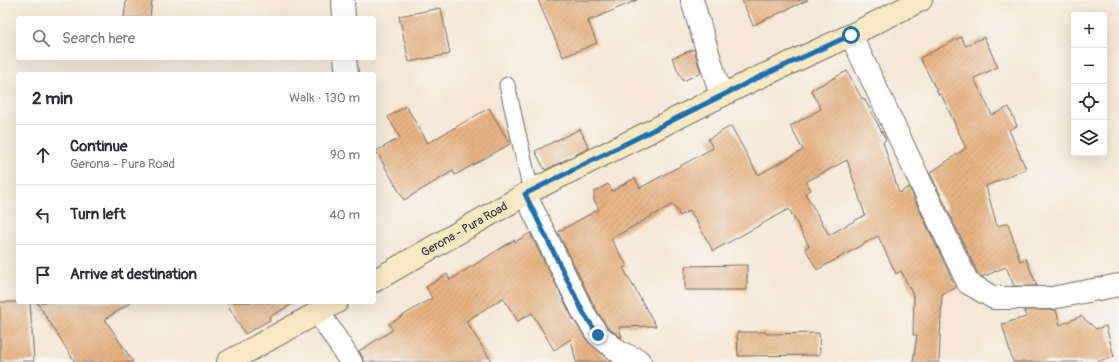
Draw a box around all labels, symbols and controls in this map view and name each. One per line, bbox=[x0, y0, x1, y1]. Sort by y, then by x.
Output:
map controls bbox=[1071, 12, 1107, 156]
button: + bbox=[1071, 12, 1107, 48]
search box bbox=[16, 16, 376, 60]
route start bbox=[842, 26, 860, 44]
icon: search bbox=[30, 27, 52, 49]
text: Search here bbox=[62, 29, 135, 48]
button: − bbox=[1071, 48, 1107, 84]
button: locate bbox=[1071, 84, 1107, 120]
text: 2 min bbox=[32, 88, 73, 109]
text: Walk · 130 m bbox=[289, 90, 360, 106]
button: layers bbox=[1071, 120, 1107, 156]
text: Continue bbox=[70, 137, 128, 156]
icon: ahead bbox=[32, 144, 54, 166]
text: 90 m bbox=[330, 147, 360, 163]
text: Gerona - Pura Road bbox=[70, 156, 175, 172]
street label: Gerona - Pura Road bbox=[419, 199, 510, 260]
icon: left bbox=[32, 204, 54, 226]
text: Turn left bbox=[70, 205, 126, 224]
text: 40 m bbox=[329, 207, 360, 223]
icon: arrive bbox=[32, 264, 54, 286]
text: Arrive at destination bbox=[70, 265, 197, 284]
route end bbox=[589, 326, 607, 344]

